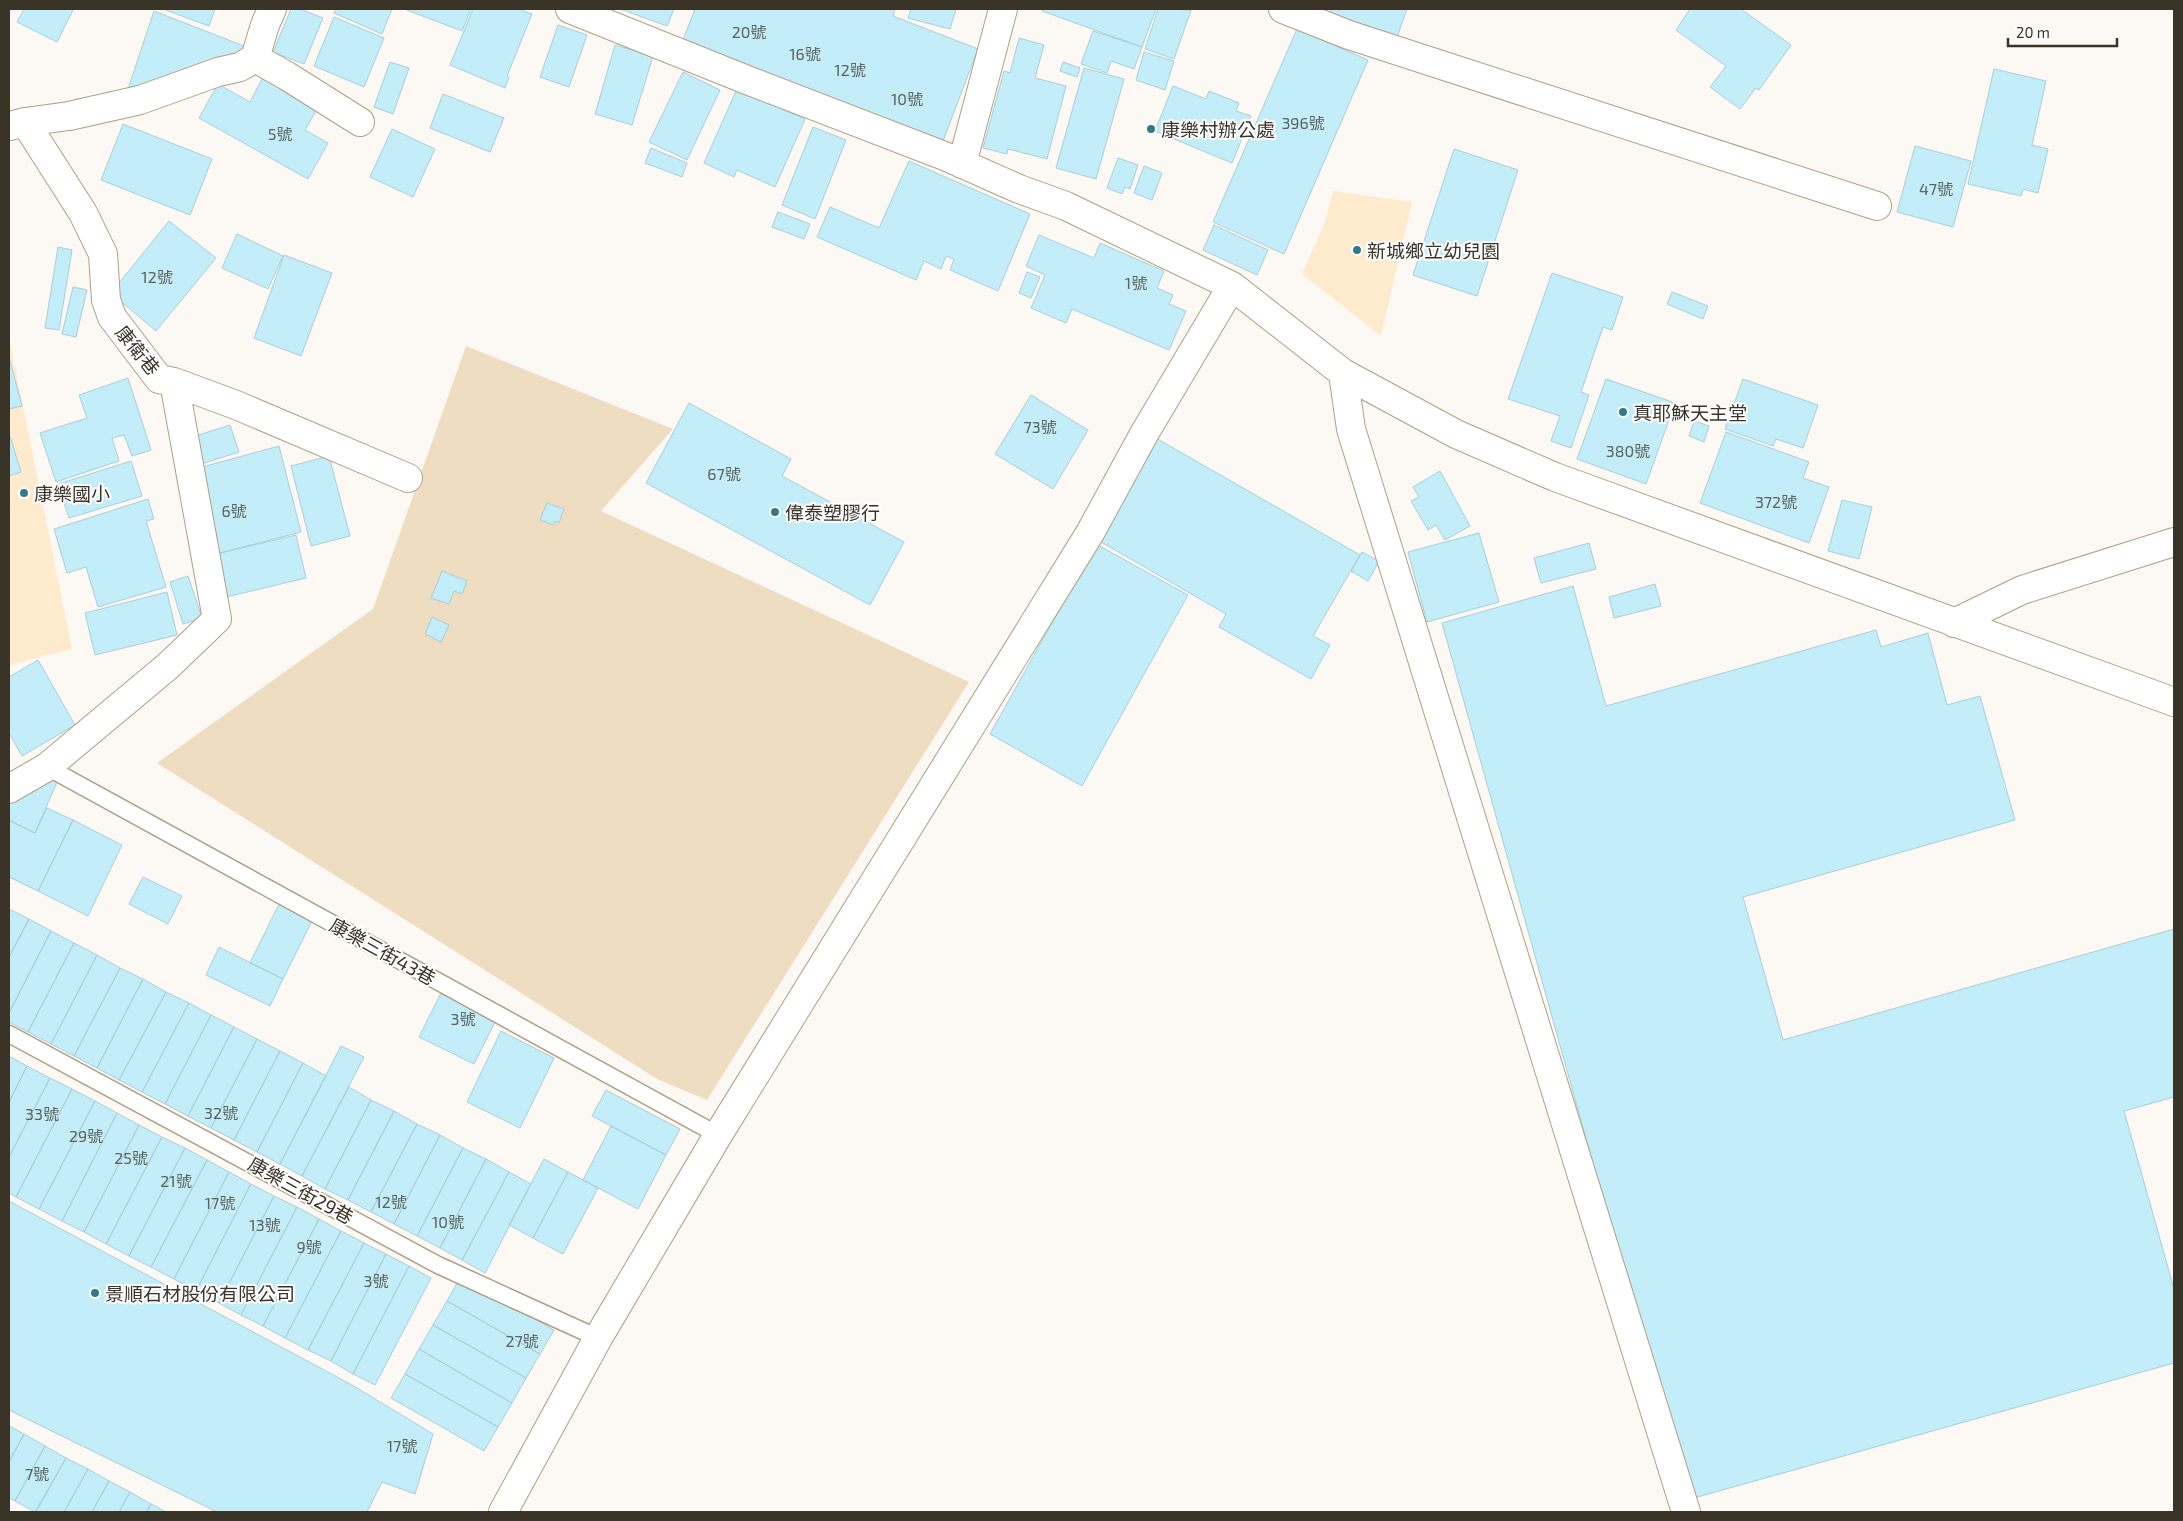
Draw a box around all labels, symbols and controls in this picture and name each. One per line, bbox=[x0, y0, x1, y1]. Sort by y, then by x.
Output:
scale bar bbox=[2008, 15, 2117, 47]
house number: 20號 bbox=[732, 22, 766, 41]
text: 20 m bbox=[2016, 23, 2050, 41]
house number: 16號 bbox=[789, 44, 821, 63]
house number: 12號 bbox=[834, 60, 866, 79]
house number: 10號 bbox=[891, 89, 923, 108]
house number: 396號 bbox=[1281, 113, 1325, 132]
place label: 康樂村辦公處 bbox=[1161, 118, 1275, 141]
marker: 康樂村辦公處 bbox=[1145, 123, 1157, 135]
house number: 5號 bbox=[268, 124, 292, 143]
house number: 47號 bbox=[1919, 179, 1953, 198]
place label: 新城鄉立幼兒園 bbox=[1367, 239, 1500, 262]
marker: 新城鄉立幼兒園 bbox=[1351, 244, 1363, 256]
house number: 12號 bbox=[141, 267, 173, 286]
house number: 1號 bbox=[1125, 273, 1147, 292]
street label: 康衛巷 bbox=[111, 321, 165, 379]
place label: 真耶穌天主堂 bbox=[1633, 401, 1747, 424]
marker: 真耶穌天主堂 bbox=[1617, 406, 1629, 418]
house number: 73號 bbox=[1023, 417, 1057, 436]
house number: 380號 bbox=[1606, 441, 1650, 460]
house number: 67號 bbox=[707, 464, 741, 483]
place label: 康樂國小 bbox=[34, 482, 110, 505]
marker: 康樂國小 bbox=[18, 487, 30, 499]
house number: 372號 bbox=[1755, 492, 1797, 511]
house number: 6號 bbox=[221, 501, 247, 520]
place label: 偉泰塑膠行 bbox=[785, 501, 880, 524]
marker: 偉泰塑膠行 bbox=[769, 506, 781, 518]
street label: 康樂三街43巷 bbox=[326, 913, 440, 989]
house number: 3號 bbox=[451, 1009, 475, 1028]
house number: 32號 bbox=[204, 1103, 238, 1122]
house number: 33號 bbox=[25, 1104, 59, 1123]
house number: 29號 bbox=[69, 1126, 103, 1145]
house number: 25號 bbox=[114, 1148, 148, 1167]
street label: 康樂三街29巷 bbox=[244, 1152, 358, 1228]
house number: 21號 bbox=[160, 1171, 192, 1190]
house number: 12號 bbox=[375, 1192, 407, 1211]
house number: 17號 bbox=[205, 1193, 235, 1212]
house number: 10號 bbox=[432, 1212, 464, 1231]
house number: 13號 bbox=[249, 1215, 281, 1234]
house number: 9號 bbox=[296, 1237, 322, 1256]
house number: 3號 bbox=[364, 1271, 388, 1290]
place label: 景順石材股份有限公司 bbox=[105, 1282, 295, 1305]
marker: 景順石材股份有限公司 bbox=[89, 1287, 101, 1299]
house number: 27號 bbox=[505, 1331, 539, 1350]
house number: 17號 bbox=[387, 1436, 417, 1455]
house number: 7號 bbox=[25, 1464, 49, 1483]

